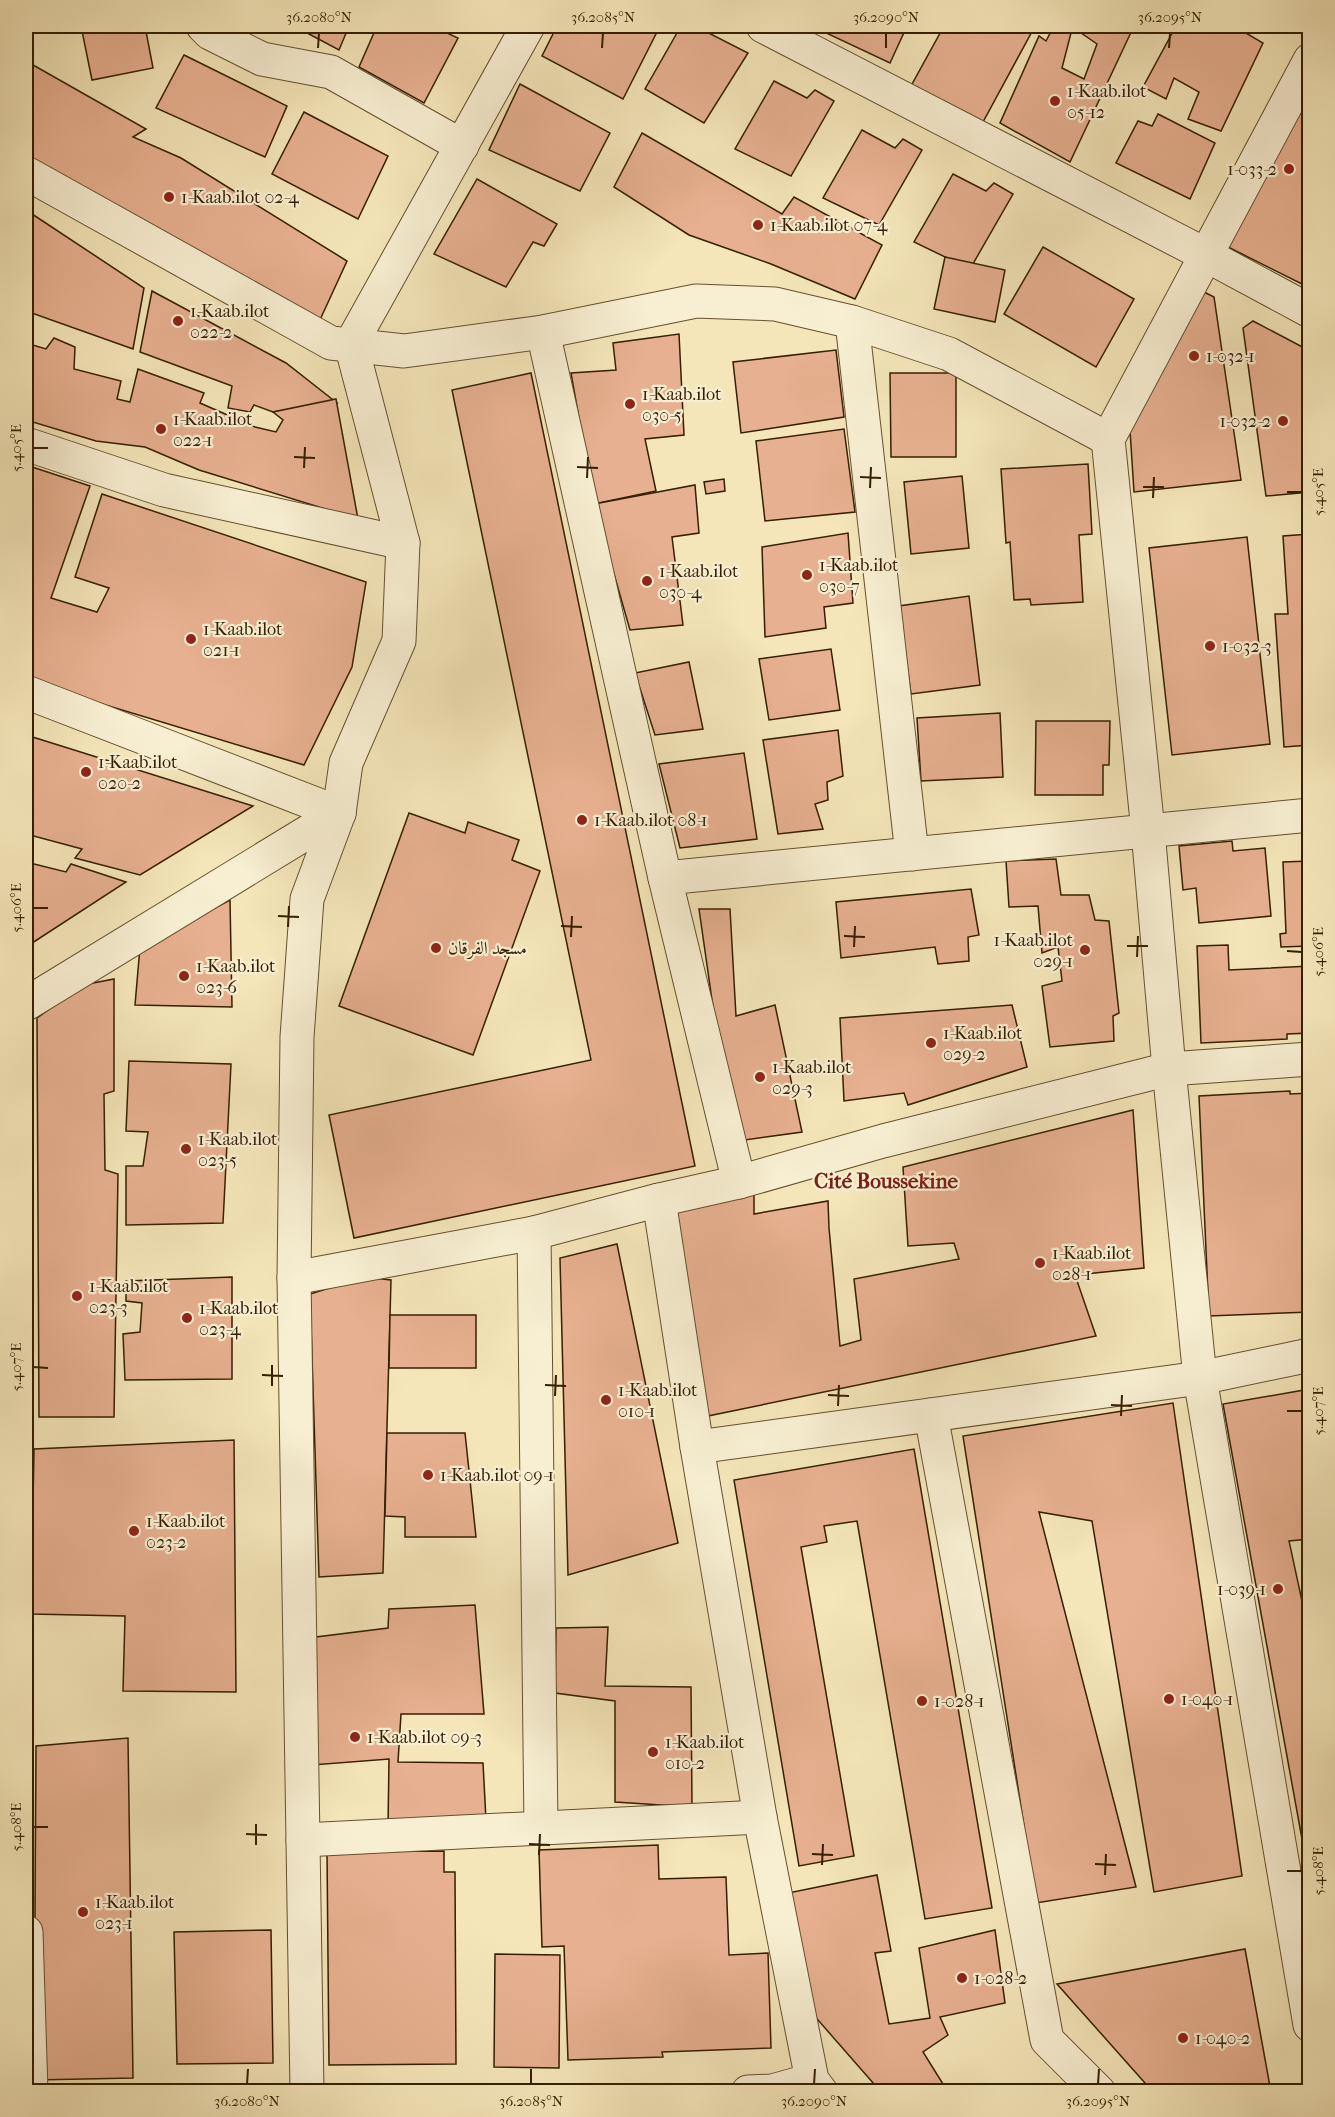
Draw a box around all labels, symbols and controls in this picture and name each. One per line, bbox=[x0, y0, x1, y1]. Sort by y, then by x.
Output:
text: 36.2080°N bbox=[286, 8, 353, 26]
text: 36.2085°N bbox=[571, 8, 636, 26]
text: 36.2090°N bbox=[853, 8, 920, 26]
text: 36.2095°N bbox=[1138, 8, 1203, 26]
place label: 1-Kaab.ilot 05-12 bbox=[1067, 81, 1147, 123]
marker: 1-Kaab.ilot 05-12 bbox=[1048, 94, 1062, 108]
place label: 1-033-2 bbox=[1227, 159, 1277, 180]
marker: 1-033-2 bbox=[1282, 162, 1296, 176]
place label: 1-Kaab.ilot 02-4 bbox=[181, 187, 299, 208]
marker: 1-Kaab.ilot 02-4 bbox=[162, 190, 176, 204]
place label: 1-Kaab.ilot 07-4 bbox=[770, 215, 888, 236]
marker: 1-Kaab.ilot 07-4 bbox=[751, 218, 765, 232]
place label: 1-Kaab.ilot 022-2 bbox=[190, 301, 270, 343]
marker: 1-Kaab.ilot 022-2 bbox=[171, 314, 185, 328]
place label: 1-032-1 bbox=[1206, 346, 1255, 367]
marker: 1-032-1 bbox=[1187, 349, 1201, 363]
place label: 1-Kaab.ilot 030-5 bbox=[642, 384, 722, 426]
marker: 1-Kaab.ilot 030-5 bbox=[623, 397, 637, 411]
place label: 1-Kaab.ilot 022-1 bbox=[173, 409, 253, 451]
place label: 1-032-2 bbox=[1219, 411, 1271, 432]
marker: 1-032-2 bbox=[1276, 414, 1290, 428]
marker: 1-Kaab.ilot 022-1 bbox=[154, 422, 168, 436]
text: 5.405°E bbox=[7, 424, 25, 472]
text: 5.405°E bbox=[1309, 468, 1327, 516]
place label: 1-Kaab.ilot 030-7 bbox=[819, 555, 899, 597]
place label: 1-Kaab.ilot 030-4 bbox=[659, 561, 739, 603]
marker: 1-Kaab.ilot 030-7 bbox=[800, 568, 814, 582]
marker: 1-Kaab.ilot 030-4 bbox=[640, 574, 654, 588]
place label: 1-Kaab.ilot 021-1 bbox=[203, 619, 283, 661]
marker: 1-Kaab.ilot 021-1 bbox=[184, 632, 198, 646]
place label: 1-032-3 bbox=[1222, 636, 1272, 657]
marker: 1-032-3 bbox=[1203, 639, 1217, 653]
place label: 1-Kaab.ilot 020-2 bbox=[98, 752, 178, 794]
marker: 1-Kaab.ilot 020-2 bbox=[79, 765, 93, 779]
place label: 1-Kaab.ilot 08-1 bbox=[594, 810, 707, 831]
marker: 1-Kaab.ilot 08-1 bbox=[575, 813, 589, 827]
text: 5.406°E bbox=[7, 883, 25, 933]
text: 5.406°E bbox=[1309, 927, 1327, 977]
place label: 1-Kaab.ilot 029-1 bbox=[993, 930, 1074, 972]
place label: مسجد الفرقان bbox=[448, 938, 527, 960]
marker: مسجد الفرقان bbox=[429, 941, 443, 955]
marker: 1-Kaab.ilot 029-1 bbox=[1078, 943, 1092, 957]
place label: 1-Kaab.ilot 023-6 bbox=[196, 956, 276, 998]
marker: 1-Kaab.ilot 023-6 bbox=[177, 969, 191, 983]
place label: 1-Kaab.ilot 029-2 bbox=[943, 1023, 1023, 1065]
marker: 1-Kaab.ilot 029-2 bbox=[924, 1036, 938, 1050]
place label: 1-Kaab.ilot 029-3 bbox=[772, 1057, 852, 1099]
marker: 1-Kaab.ilot 029-3 bbox=[753, 1070, 767, 1084]
place label: 1-Kaab.ilot 023-5 bbox=[198, 1129, 278, 1171]
marker: 1-Kaab.ilot 023-5 bbox=[179, 1142, 193, 1156]
district label: Cité Boussekine bbox=[814, 1169, 958, 1193]
place label: 1-Kaab.ilot 028-1 bbox=[1052, 1243, 1132, 1285]
marker: 1-Kaab.ilot 028-1 bbox=[1033, 1256, 1047, 1270]
place label: 1-Kaab.ilot 023-3 bbox=[89, 1276, 169, 1318]
marker: 1-Kaab.ilot 023-3 bbox=[70, 1289, 84, 1303]
place label: 1-Kaab.ilot 023-4 bbox=[199, 1298, 279, 1340]
marker: 1-Kaab.ilot 023-4 bbox=[180, 1311, 194, 1325]
text: 5.407°E bbox=[7, 1343, 25, 1391]
place label: 1-Kaab.ilot 010-1 bbox=[618, 1380, 698, 1422]
text: 5.407°E bbox=[1309, 1387, 1327, 1435]
marker: 1-Kaab.ilot 010-1 bbox=[599, 1393, 613, 1407]
place label: 1-Kaab.ilot 09-1 bbox=[440, 1465, 554, 1486]
marker: 1-Kaab.ilot 09-1 bbox=[421, 1468, 435, 1482]
place label: 1-Kaab.ilot 023-2 bbox=[146, 1511, 226, 1553]
marker: 1-Kaab.ilot 023-2 bbox=[127, 1524, 141, 1538]
place label: 1-039-1 bbox=[1217, 1579, 1266, 1600]
marker: 1-039-1 bbox=[1271, 1582, 1285, 1596]
place label: 1-040-1 bbox=[1181, 1689, 1233, 1710]
place label: 1-028-1 bbox=[934, 1691, 984, 1712]
marker: 1-040-1 bbox=[1162, 1692, 1176, 1706]
marker: 1-028-1 bbox=[915, 1694, 929, 1708]
place label: 1-Kaab.ilot 09-3 bbox=[367, 1727, 482, 1748]
marker: 1-Kaab.ilot 09-3 bbox=[348, 1730, 362, 1744]
place label: 1-Kaab.ilot 010-2 bbox=[665, 1732, 745, 1774]
marker: 1-Kaab.ilot 010-2 bbox=[646, 1745, 660, 1759]
text: 5.408°E bbox=[7, 1802, 25, 1852]
text: 5.408°E bbox=[1309, 1846, 1327, 1896]
place label: 1-Kaab.ilot 023-1 bbox=[95, 1892, 175, 1934]
marker: 1-Kaab.ilot 023-1 bbox=[76, 1905, 90, 1919]
place label: 1-028-2 bbox=[974, 1968, 1027, 1989]
marker: 1-028-2 bbox=[955, 1971, 969, 1985]
place label: 1-040-2 bbox=[1195, 2028, 1250, 2049]
marker: 1-040-2 bbox=[1176, 2031, 1190, 2045]
text: 36.2080°N bbox=[214, 2092, 281, 2110]
text: 36.2085°N bbox=[499, 2092, 564, 2110]
text: 36.2090°N bbox=[781, 2092, 848, 2110]
text: 36.2095°N bbox=[1066, 2092, 1131, 2110]

